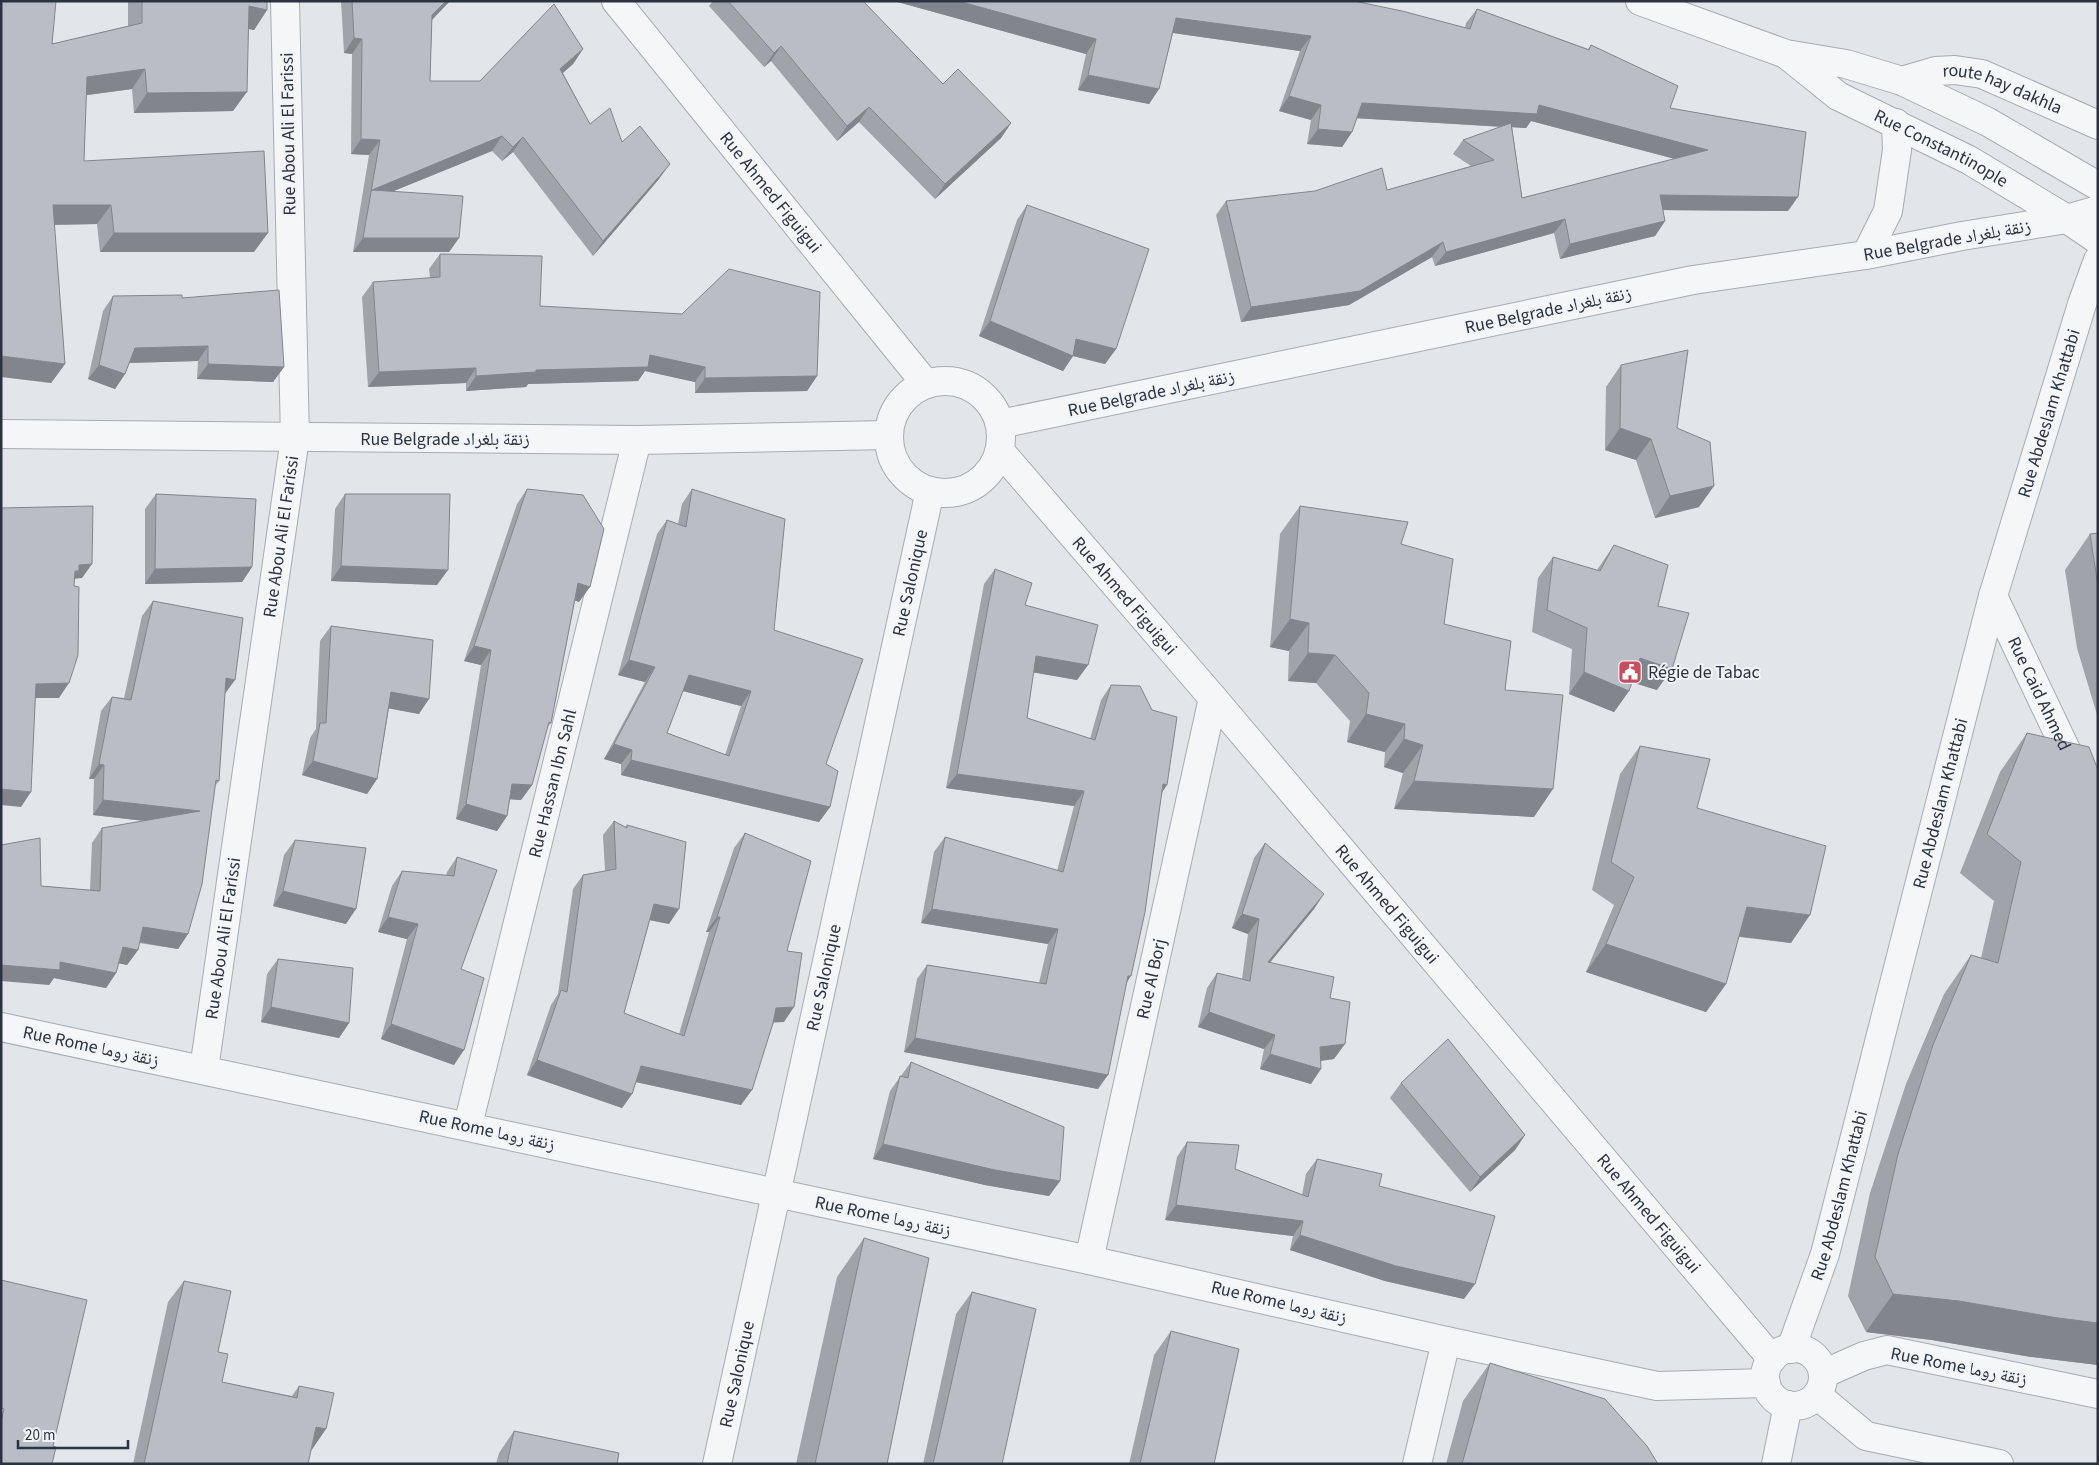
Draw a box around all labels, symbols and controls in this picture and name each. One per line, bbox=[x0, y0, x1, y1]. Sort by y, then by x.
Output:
street label: Rue Abou Ali El Farissi bbox=[275, 52, 302, 216]
street label: route hay dakhla bbox=[1942, 58, 2066, 121]
street label: Rue Constantinople bbox=[1870, 103, 2013, 194]
street label: Rue Ahmed Figuigui bbox=[714, 127, 827, 259]
street label: Rue Belgrade زنقة بلغراد bbox=[1861, 213, 2033, 268]
street label: Rue Belgrade زنقة بلغراد bbox=[1463, 281, 1634, 340]
street label: Rue Abdeslam Khattabi bbox=[2012, 326, 2087, 501]
street label: Rue Belgrade زنقة بلغراد bbox=[1066, 364, 1237, 423]
street label: Rue Belgrade زنقة بلغراد bbox=[360, 427, 530, 452]
street label: Rue Abou Ali El Farissi bbox=[257, 454, 305, 619]
street label: Rue Salonique bbox=[887, 527, 934, 639]
street label: Rue Ahmed Figuigui bbox=[1066, 531, 1183, 661]
street label: Rue Caid Ahmed bbox=[2001, 633, 2077, 755]
public building icon: Régie de Tabac bbox=[1617, 659, 1643, 685]
place label: Régie de Tabac bbox=[1648, 660, 1760, 685]
street label: Rue Hassan Ibn Sahl bbox=[522, 706, 583, 860]
street label: Rue Abdeslam Khattabi bbox=[1907, 716, 1974, 891]
street label: Rue Ahmed Figuigui bbox=[1329, 839, 1445, 970]
street label: Rue Abou Ali El Farissi bbox=[199, 856, 247, 1021]
street label: Rue Salonique bbox=[800, 922, 848, 1033]
street label: Rue Al Borj bbox=[1131, 936, 1173, 1021]
street label: Rue Rome زنقة روما bbox=[21, 1020, 161, 1073]
street label: Rue Rome زنقة روما bbox=[417, 1104, 557, 1157]
street label: Rue Abdeslam Khattabi bbox=[1804, 1108, 1874, 1284]
street label: Rue Ahmed Figuigui bbox=[1591, 1148, 1706, 1279]
street label: Rue Rome زنقة روما bbox=[813, 1190, 953, 1243]
street label: Rue Rome زنقة روما bbox=[1209, 1275, 1349, 1330]
street label: Rue Salonique bbox=[713, 1318, 761, 1430]
street label: Rue Rome زنقة روما bbox=[1889, 1341, 2029, 1392]
scale bar bbox=[18, 1418, 128, 1450]
text: 20 m bbox=[25, 1425, 55, 1446]

